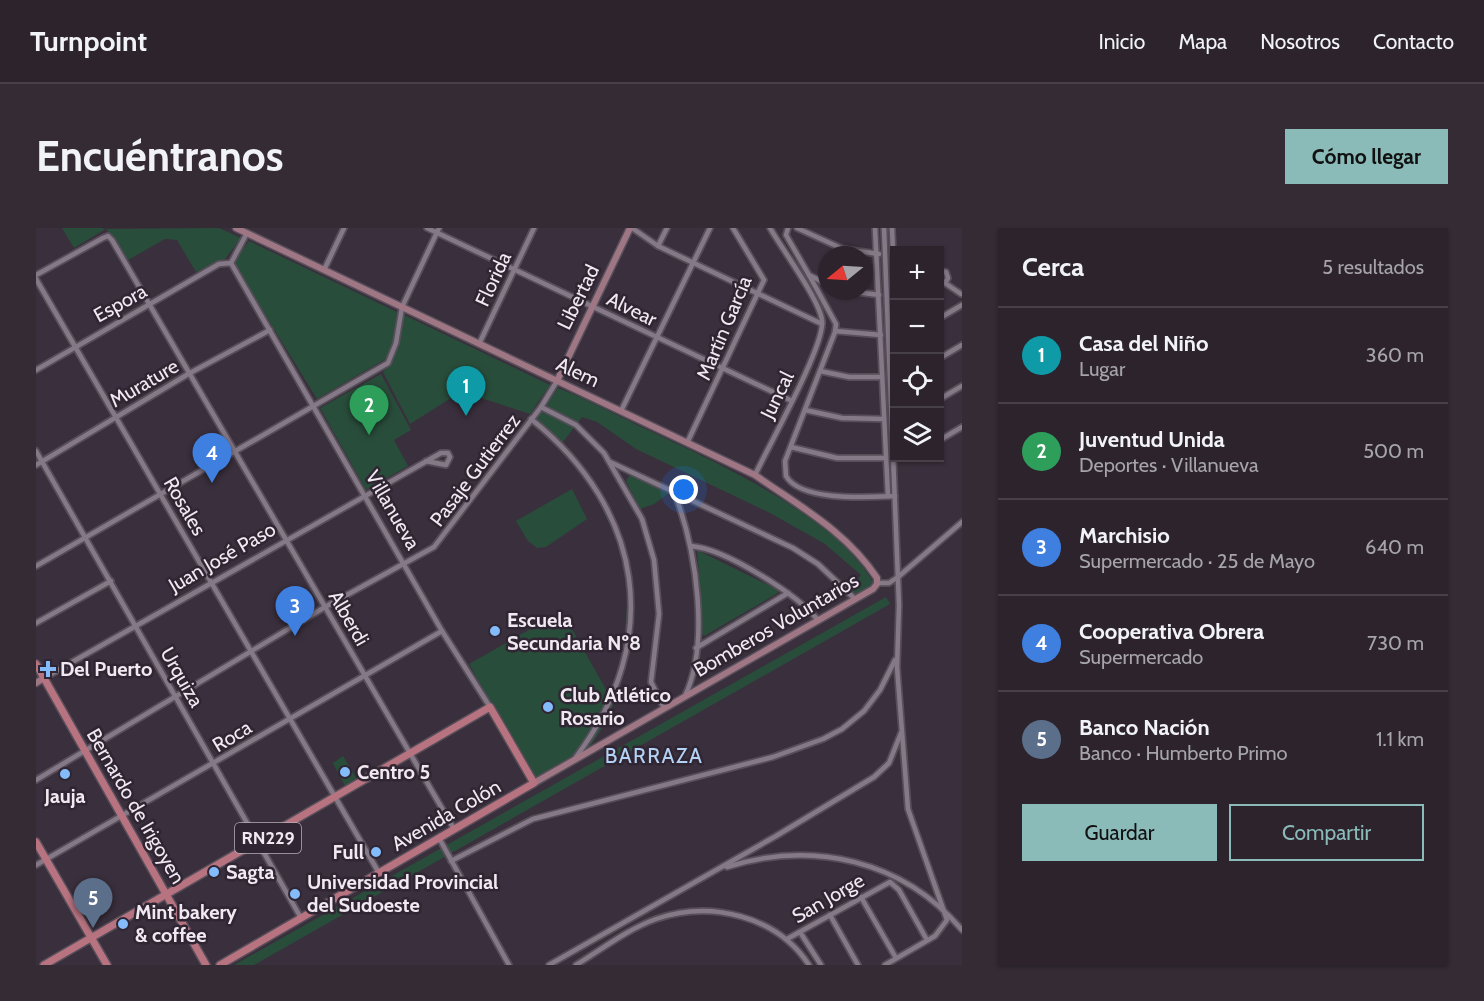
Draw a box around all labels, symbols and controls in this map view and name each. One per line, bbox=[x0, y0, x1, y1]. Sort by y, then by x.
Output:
text: Turnpoint bbox=[30, 24, 147, 58]
text: Inicio bbox=[1098, 29, 1145, 54]
text: Mapa bbox=[1178, 29, 1227, 54]
text: Nosotros bbox=[1260, 29, 1340, 54]
text: Contacto bbox=[1373, 29, 1454, 54]
button: Cómo llegar bbox=[1285, 129, 1448, 184]
text: Encuéntranos bbox=[36, 130, 284, 182]
north arrow bbox=[818, 246, 872, 300]
map controls bbox=[890, 246, 944, 462]
button: + bbox=[890, 246, 944, 300]
street label: Florida bbox=[470, 248, 516, 310]
text: Cerca bbox=[1022, 251, 1084, 283]
text: 5 resultados bbox=[1322, 255, 1424, 279]
street label: Libertad bbox=[552, 261, 604, 333]
street label: Martín García bbox=[691, 272, 757, 384]
street label: Espora bbox=[89, 278, 151, 327]
street label: Alvear bbox=[603, 287, 661, 332]
button: − bbox=[890, 300, 944, 354]
text: Casa del Niño bbox=[1079, 330, 1209, 357]
text: 1 bbox=[1038, 343, 1045, 367]
text: 360 m bbox=[1366, 343, 1424, 367]
street label: Alem bbox=[553, 352, 603, 392]
street label: Murature bbox=[105, 354, 183, 412]
button: locate bbox=[890, 354, 944, 408]
text: Lugar bbox=[1079, 357, 1125, 381]
pin: 1 bbox=[446, 366, 486, 416]
street label: Juncal bbox=[755, 367, 799, 424]
pin: 2 bbox=[350, 386, 388, 435]
button: layers bbox=[890, 408, 944, 462]
street label: Pasaje Gutierrez bbox=[425, 409, 525, 531]
text: Juventud Unida bbox=[1079, 426, 1225, 453]
pin: 4 bbox=[192, 434, 231, 483]
text: 2 bbox=[1036, 439, 1047, 463]
text: 500 m bbox=[1363, 439, 1424, 463]
text: Deportes · Villanueva bbox=[1079, 453, 1259, 477]
street label: Villanueva bbox=[361, 466, 425, 554]
street label: Rosales bbox=[159, 472, 211, 540]
your location bbox=[669, 475, 698, 504]
street label: Juan José Paso bbox=[163, 517, 280, 598]
text: Marchisio bbox=[1079, 522, 1170, 549]
text: 3 bbox=[1036, 535, 1047, 559]
text: 640 m bbox=[1365, 535, 1424, 559]
text: Supermercado · 25 de Mayo bbox=[1079, 549, 1315, 573]
street label: Bomberos Voluntarios bbox=[689, 568, 863, 682]
pin: 3 bbox=[276, 586, 314, 636]
street label: Alberdi bbox=[324, 586, 374, 650]
place label: Escuela Secundaria Nº8 bbox=[507, 608, 641, 655]
text: Cooperativa Obrera bbox=[1079, 618, 1264, 645]
marker: Escuela Secundaria Nº8 bbox=[488, 624, 502, 638]
text: 4 bbox=[1035, 631, 1048, 655]
text: 730 m bbox=[1367, 631, 1424, 655]
street label: Urquiza bbox=[155, 643, 209, 712]
text: Supermercado bbox=[1079, 645, 1203, 669]
place label: Del Puerto bbox=[60, 657, 152, 681]
marker: Del Puerto bbox=[41, 662, 55, 676]
place label: Club Atlético Rosario bbox=[560, 683, 671, 730]
marker: Club Atlético Rosario bbox=[541, 700, 555, 714]
text: Banco Nación bbox=[1079, 714, 1210, 741]
street label: Roca bbox=[208, 715, 256, 757]
street label: Bernardo de Irigoyen bbox=[82, 724, 190, 888]
text: 5 bbox=[1036, 727, 1047, 751]
text: 1.1 km bbox=[1376, 727, 1424, 751]
text: Banco · Humberto Primo bbox=[1079, 741, 1288, 765]
district label: BARRAZA bbox=[605, 743, 703, 768]
place label: Centro 5 bbox=[357, 760, 430, 784]
marker: Centro 5 bbox=[338, 765, 352, 779]
marker: Jauja bbox=[58, 767, 72, 781]
street label: Avenida Colón bbox=[387, 774, 505, 856]
place label: Jauja bbox=[43, 784, 86, 808]
button: Guardar bbox=[1022, 804, 1217, 861]
button: Compartir bbox=[1229, 804, 1424, 861]
road number: RN229 bbox=[235, 823, 301, 853]
place label: Full bbox=[333, 840, 364, 864]
marker: Full bbox=[369, 845, 383, 859]
place label: Sagta bbox=[226, 860, 274, 884]
marker: Sagta bbox=[207, 865, 221, 879]
street label: San Jorge bbox=[788, 868, 868, 928]
place label: Universidad Provincial del Sudoeste bbox=[307, 870, 498, 917]
pin: 5 bbox=[74, 878, 112, 928]
marker: Universidad Provincial del Sudoeste bbox=[288, 887, 302, 901]
place label: Mint bakery & coffee bbox=[135, 900, 237, 947]
marker: Mint bakery & coffee bbox=[116, 917, 130, 931]

